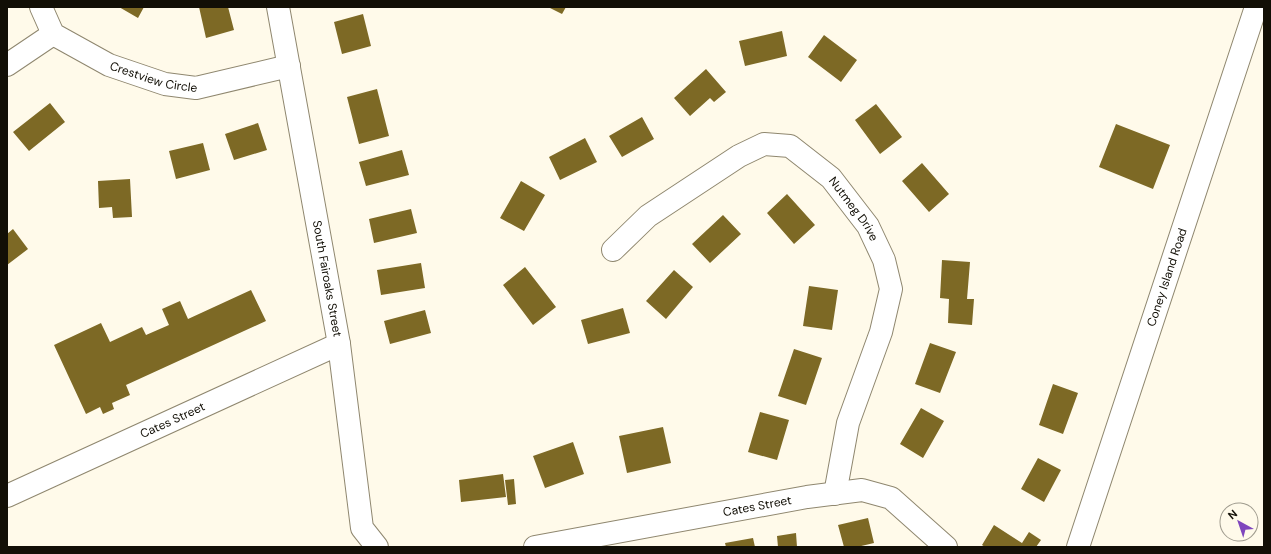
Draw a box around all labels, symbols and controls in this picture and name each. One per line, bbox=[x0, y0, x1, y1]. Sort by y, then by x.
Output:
street label: Crestview Circle bbox=[108, 58, 198, 96]
street label: Nutmeg Drive bbox=[825, 174, 882, 244]
street label: South Fairoaks Street bbox=[309, 219, 346, 338]
street label: Coney Island Road bbox=[1143, 226, 1191, 329]
street label: Cates Street bbox=[137, 398, 208, 442]
street label: Cates Street bbox=[722, 492, 793, 520]
north arrow bbox=[1219, 502, 1259, 542]
text: N bbox=[1225, 506, 1240, 522]

